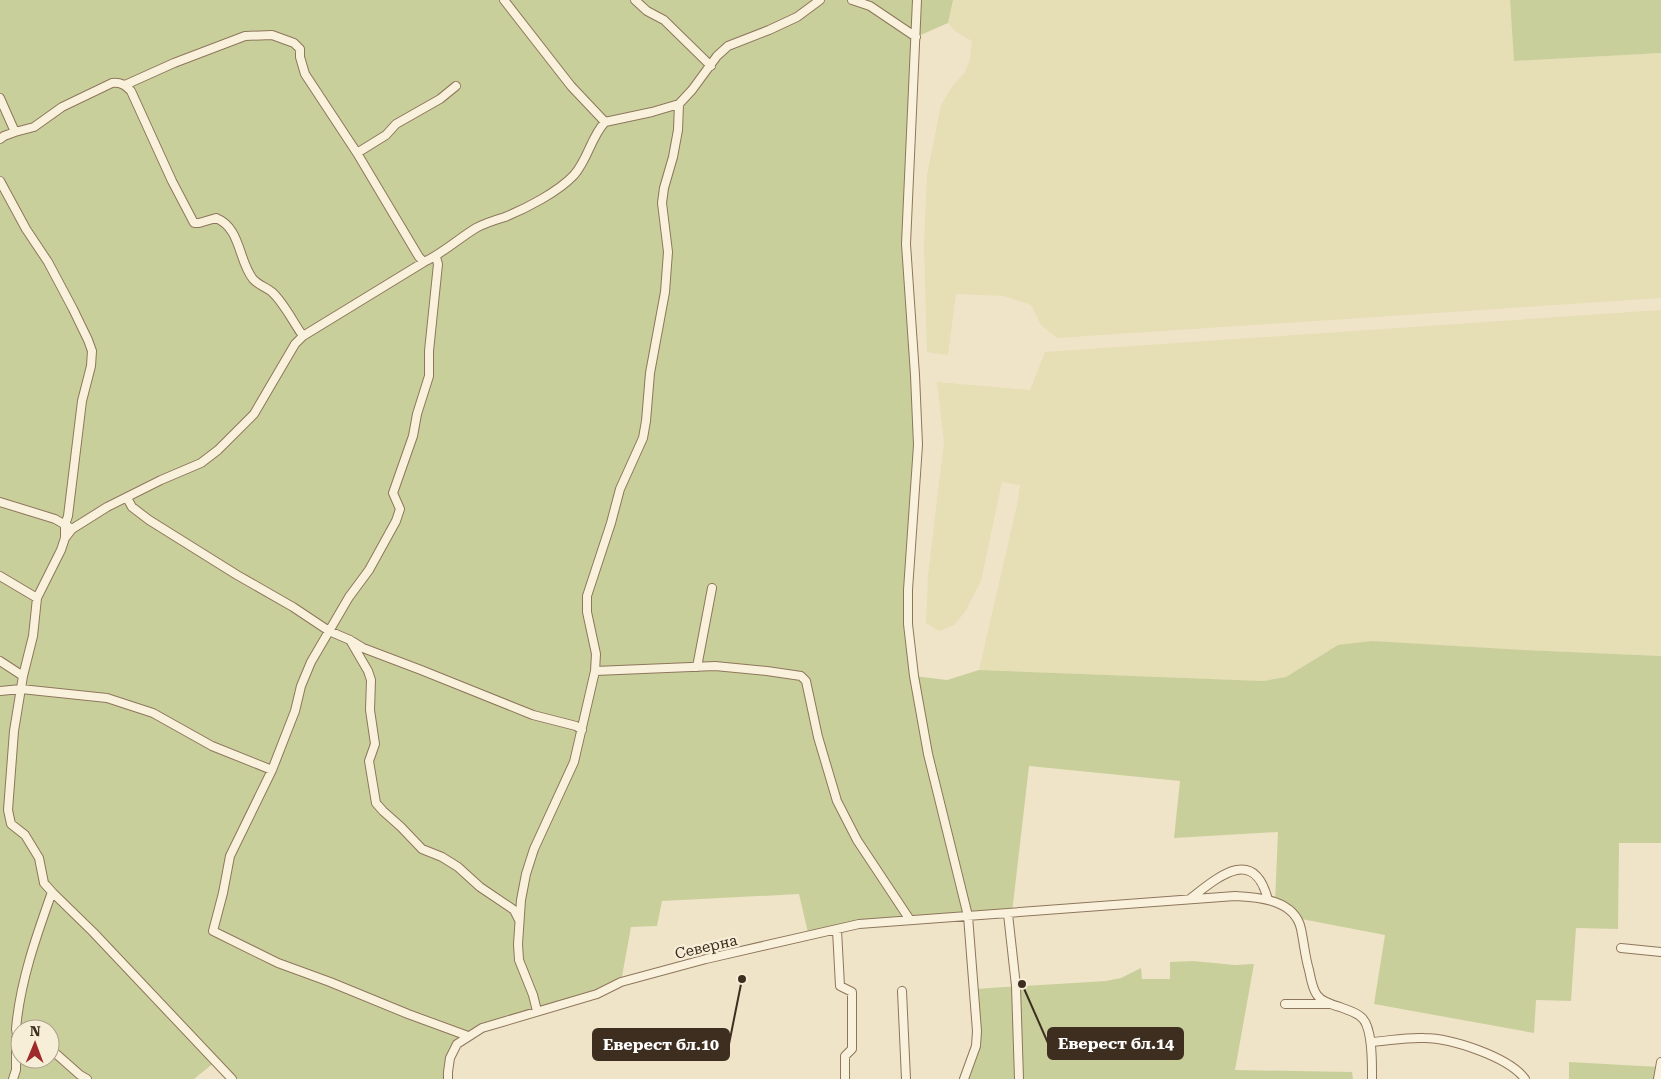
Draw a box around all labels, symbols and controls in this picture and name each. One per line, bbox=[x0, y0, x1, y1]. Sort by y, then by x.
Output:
street label: Северна bbox=[673, 931, 739, 963]
north arrow bbox=[10, 1019, 60, 1069]
text: N bbox=[30, 1023, 41, 1039]
callout: Еверест бл.14 bbox=[1048, 1028, 1183, 1059]
callout: Еверест бл.10 bbox=[593, 1029, 729, 1060]
text: Еверест бл.14 bbox=[1058, 1034, 1174, 1053]
text: Еверест бл.10 bbox=[603, 1035, 719, 1054]

